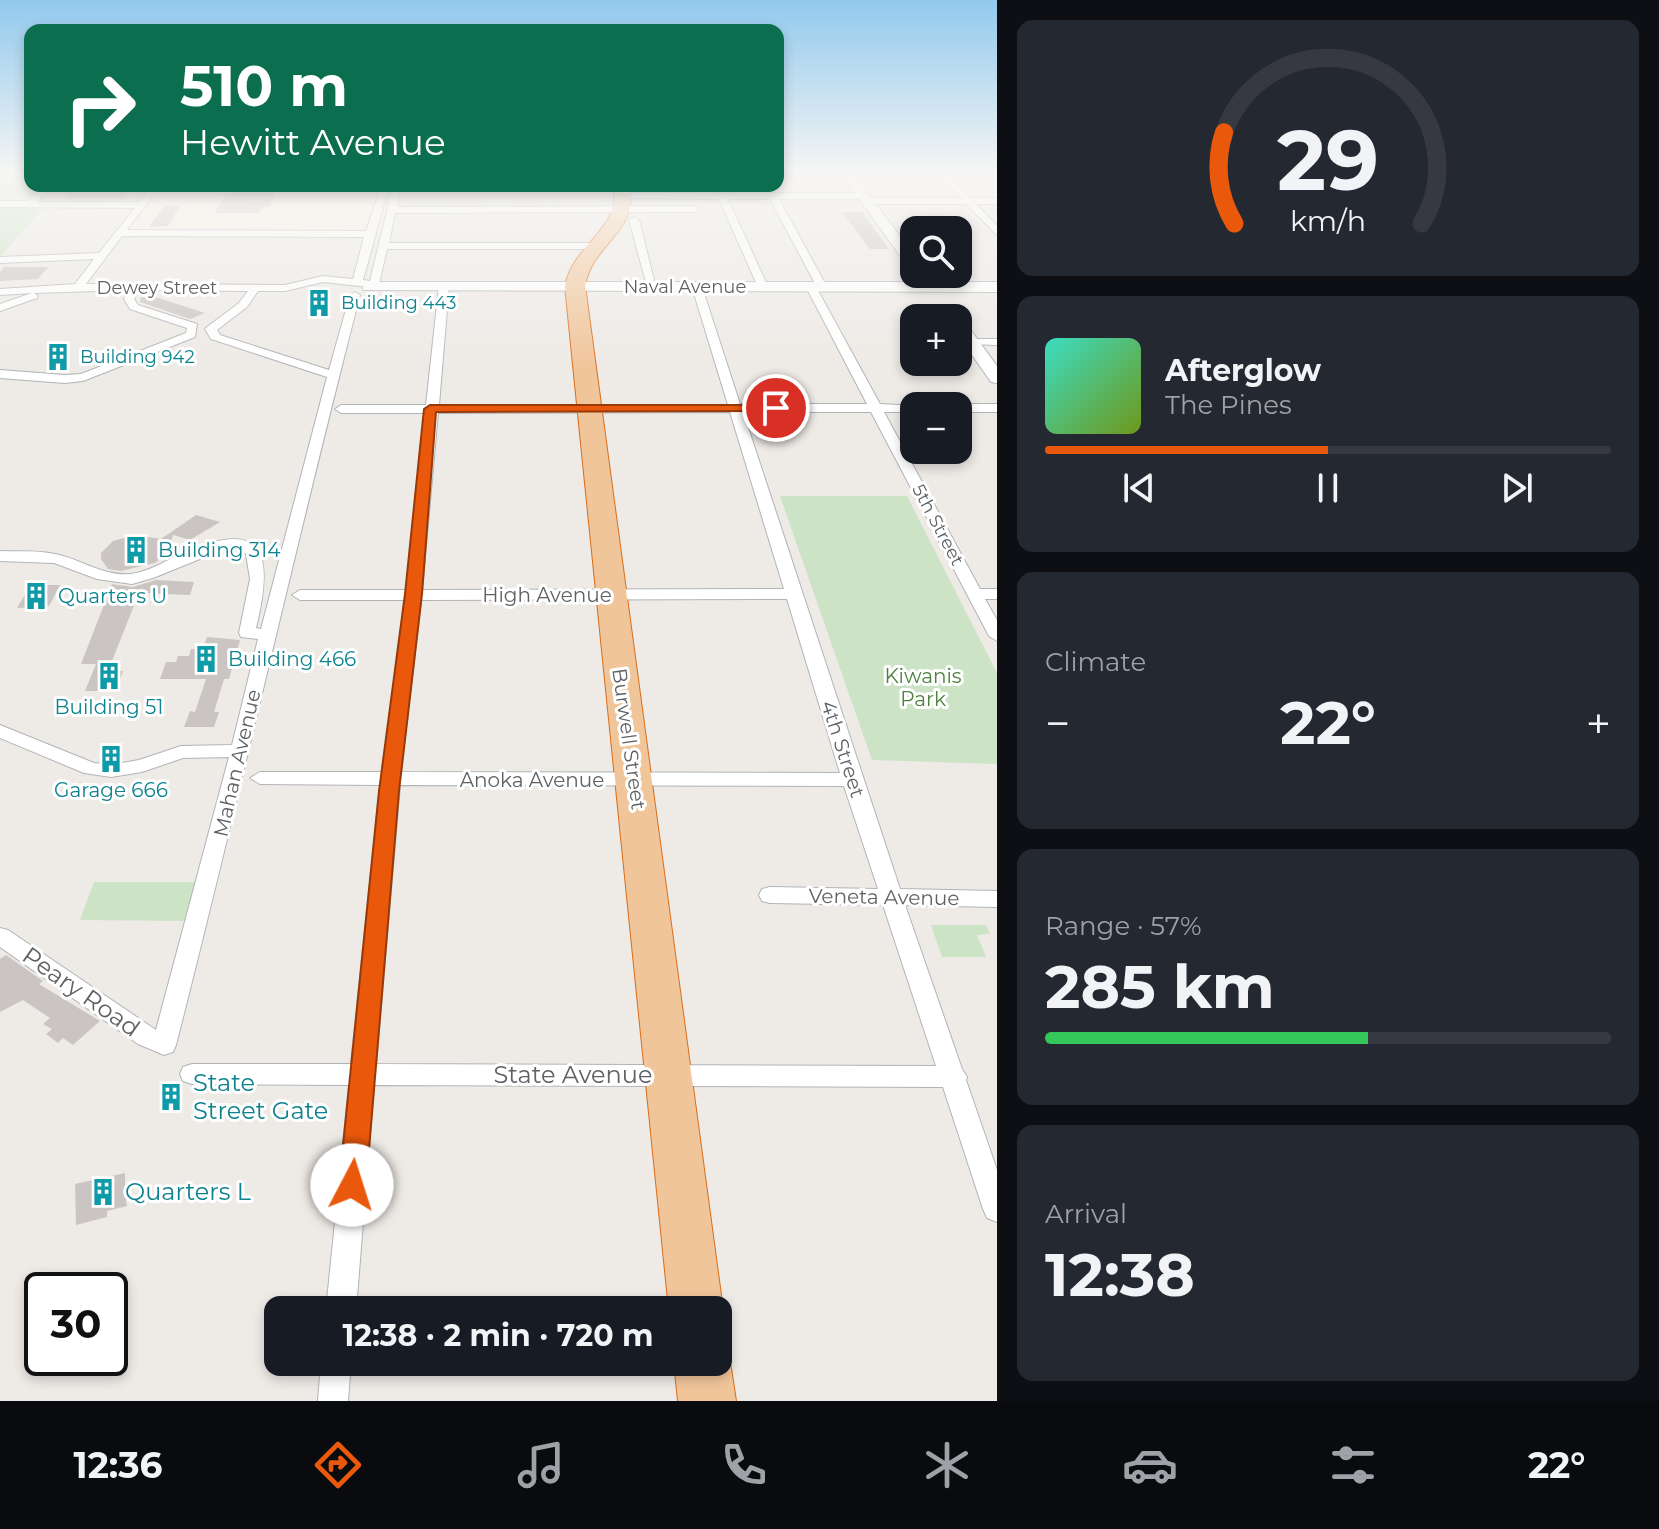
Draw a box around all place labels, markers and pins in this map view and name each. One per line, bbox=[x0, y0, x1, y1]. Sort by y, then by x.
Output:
building icon: Building 443 bbox=[304, 288, 334, 318]
place label: Building 443 bbox=[341, 292, 456, 314]
building icon: Building 942 bbox=[43, 342, 73, 372]
place label: Building 942 bbox=[80, 346, 195, 368]
pin bbox=[742, 374, 810, 442]
building icon: Building 314 bbox=[121, 535, 151, 565]
place label: Building 314 bbox=[158, 538, 280, 562]
building icon: Quarters U bbox=[21, 581, 51, 611]
place label: Quarters U bbox=[58, 584, 167, 608]
building icon: Building 466 bbox=[191, 644, 221, 674]
place label: Building 466 bbox=[228, 647, 356, 671]
building icon: Building 51 bbox=[94, 661, 124, 691]
place label: Building 51 bbox=[54, 695, 164, 719]
building icon: Garage 666 bbox=[96, 744, 126, 774]
place label: Garage 666 bbox=[54, 778, 168, 802]
place label: State Street Gate bbox=[193, 1068, 328, 1125]
building icon: State Street Gate bbox=[156, 1082, 186, 1112]
building icon: Quarters L bbox=[88, 1177, 118, 1207]
place label: Quarters L bbox=[125, 1177, 251, 1206]

